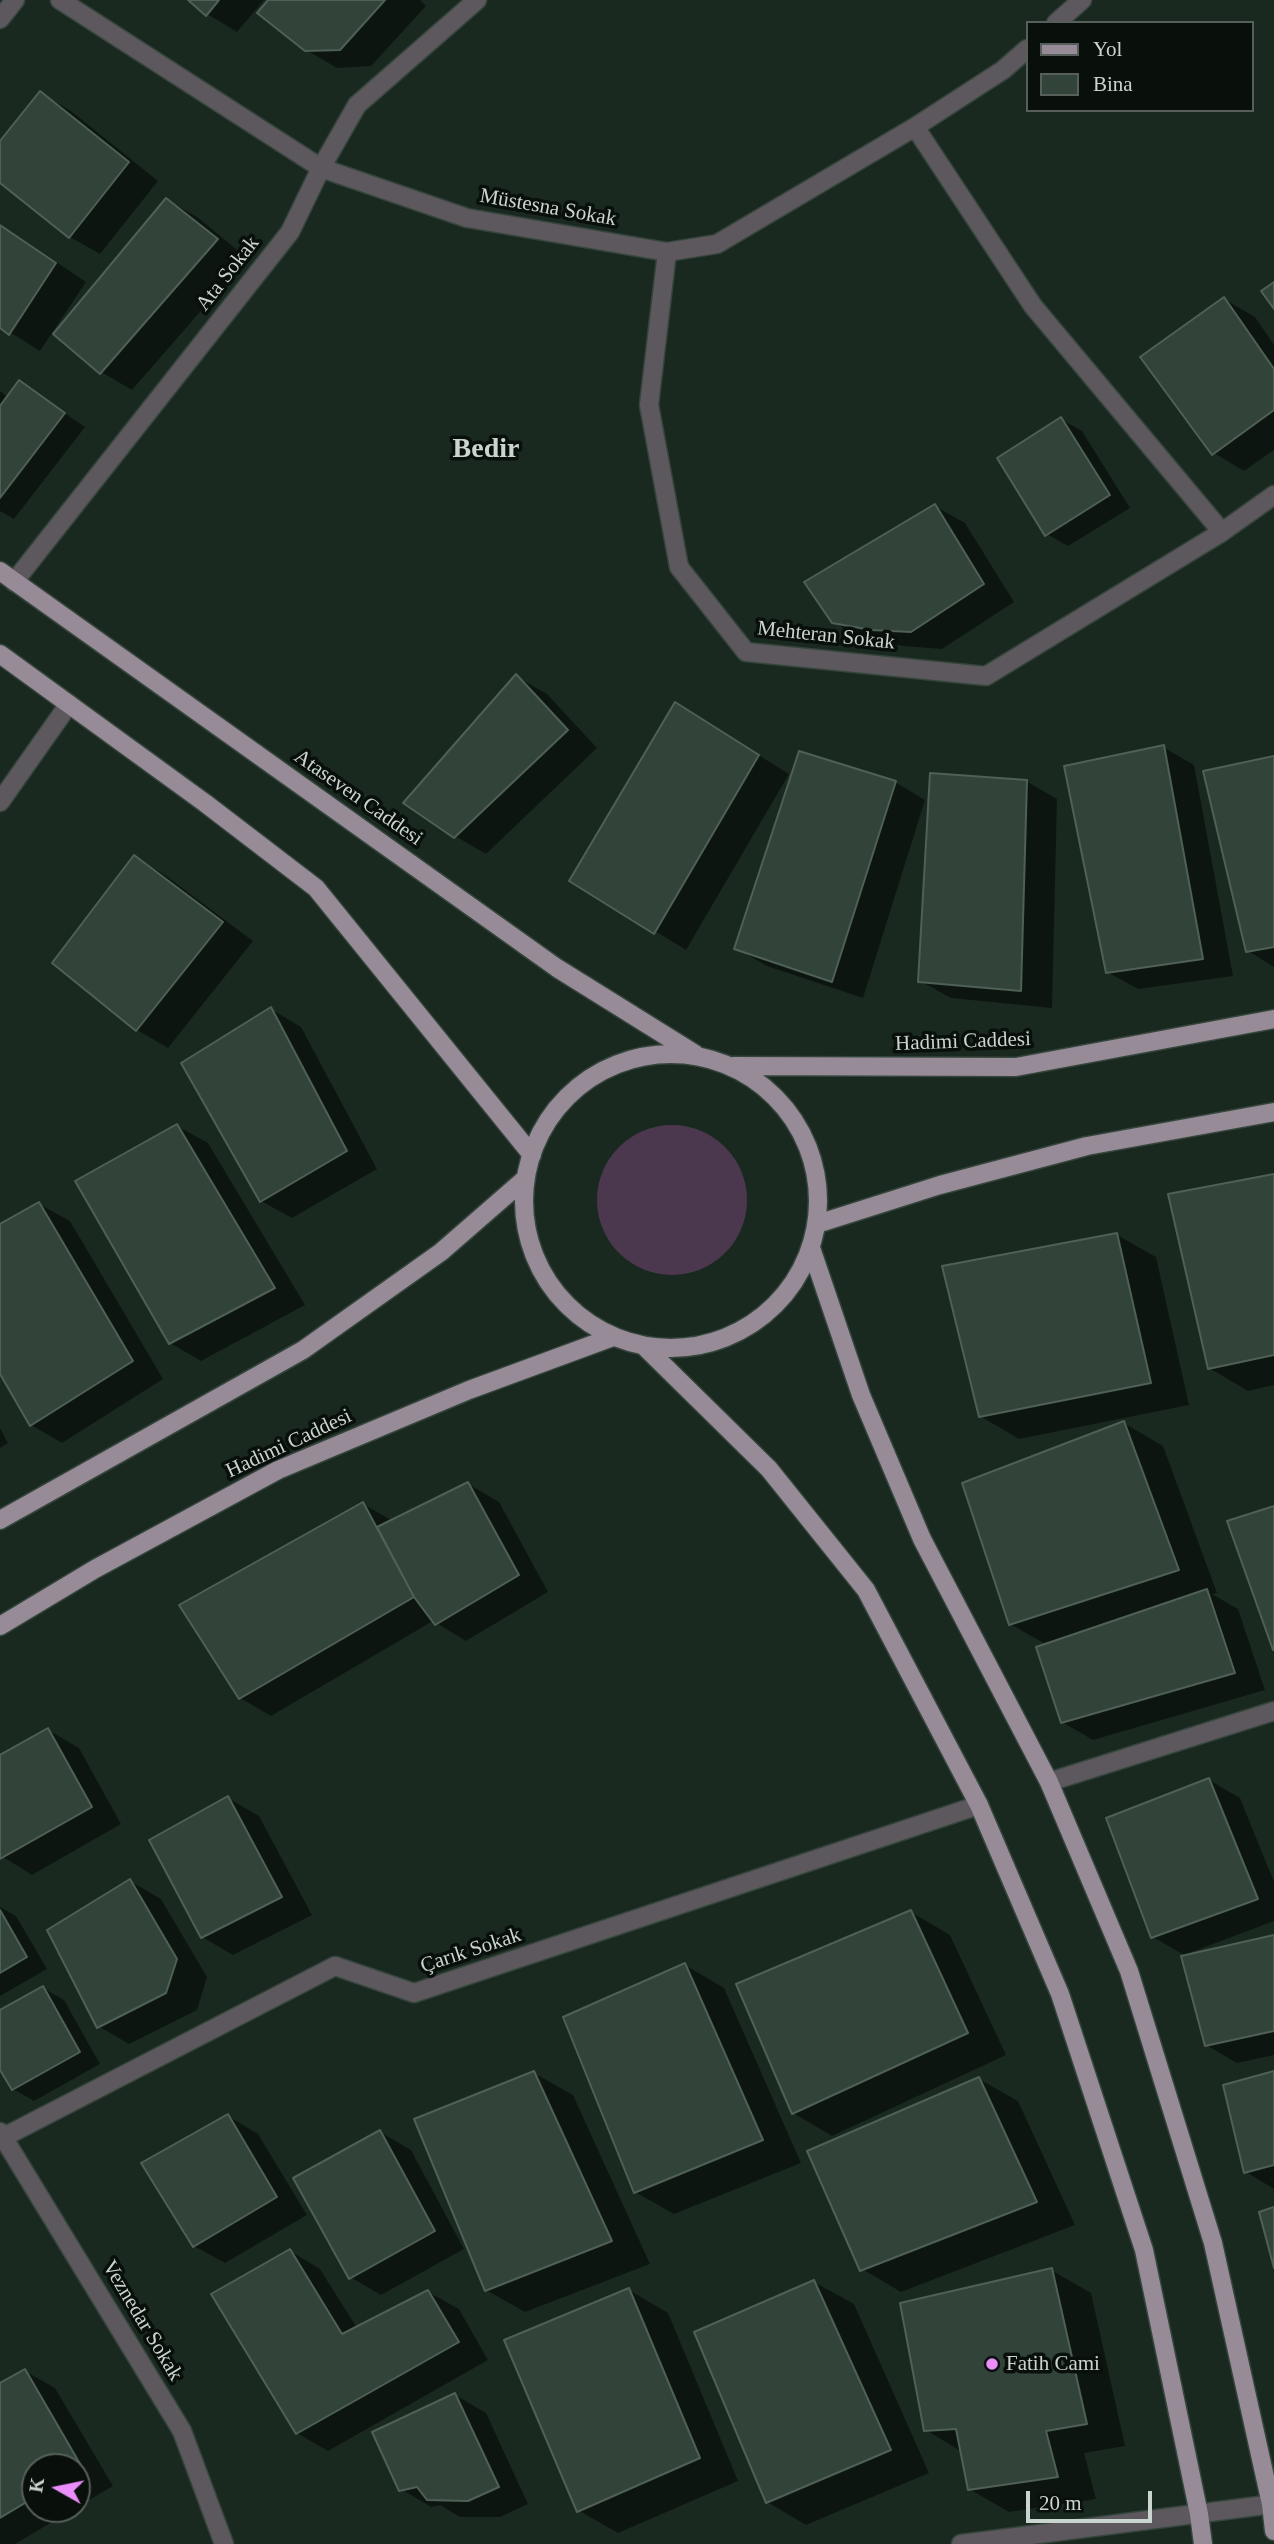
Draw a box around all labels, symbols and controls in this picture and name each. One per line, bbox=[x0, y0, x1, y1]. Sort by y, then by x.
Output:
legend bbox=[1026, 21, 1253, 112]
text: Yol bbox=[1093, 37, 1122, 61]
text: Bina bbox=[1093, 72, 1133, 96]
street label: Müstesna Sokak bbox=[478, 184, 618, 232]
street label: Ata Sokak bbox=[191, 232, 265, 316]
district label: Bedir bbox=[453, 433, 519, 467]
street label: Mehteran Sokak bbox=[756, 616, 896, 656]
street label: Ataseven Caddesi bbox=[289, 744, 427, 852]
street label: Hadimi Caddesi bbox=[895, 1027, 1031, 1057]
street label: Hadimi Caddesi bbox=[222, 1404, 356, 1484]
street label: Çarık Sokak bbox=[417, 1923, 525, 1979]
street label: Veznedar Sokak bbox=[96, 2256, 188, 2386]
place label: Fatih Cami bbox=[1006, 2351, 1100, 2377]
marker: Fatih Cami bbox=[984, 2356, 1000, 2372]
north arrow bbox=[21, 2453, 91, 2523]
text: K bbox=[25, 2476, 48, 2494]
scale bar bbox=[1029, 2478, 1155, 2522]
text: 20 m bbox=[1039, 2491, 1082, 2515]

